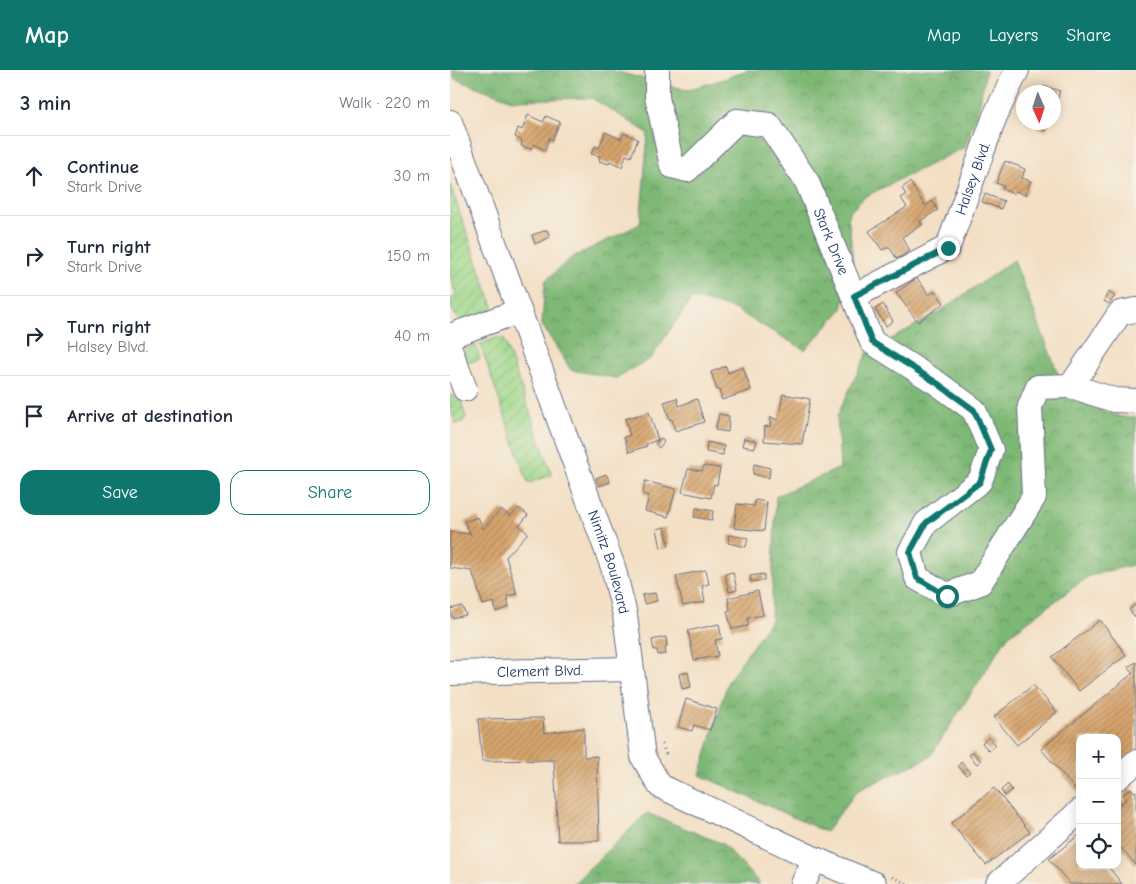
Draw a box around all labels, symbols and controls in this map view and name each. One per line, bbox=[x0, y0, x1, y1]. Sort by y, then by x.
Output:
text: Map bbox=[25, 21, 69, 49]
text: Map bbox=[927, 25, 961, 46]
text: Layers bbox=[989, 25, 1038, 46]
text: Share bbox=[1066, 25, 1111, 46]
north arrow bbox=[1016, 85, 1061, 130]
text: 3 min bbox=[20, 91, 71, 115]
text: Walk · 220 m bbox=[339, 94, 430, 112]
street label: Halsey Blvd. bbox=[951, 139, 994, 217]
text: Continue bbox=[67, 156, 139, 178]
icon: ahead bbox=[20, 162, 48, 190]
text: 30 m bbox=[394, 167, 430, 185]
text: Stark Drive bbox=[67, 178, 142, 196]
street label: Stark Drive bbox=[810, 205, 853, 278]
text: Turn right bbox=[67, 236, 151, 258]
route end bbox=[937, 237, 960, 260]
icon: right bbox=[20, 242, 48, 270]
text: 150 m bbox=[387, 247, 430, 265]
text: Stark Drive bbox=[67, 258, 142, 276]
text: Turn right bbox=[67, 316, 151, 338]
icon: right bbox=[20, 322, 48, 350]
text: 40 m bbox=[394, 327, 430, 345]
text: Halsey Blvd. bbox=[67, 338, 148, 356]
icon: arrive bbox=[20, 402, 48, 430]
text: Arrive at destination bbox=[67, 405, 233, 427]
button: Save bbox=[20, 470, 220, 515]
button: Share bbox=[230, 470, 430, 515]
street label: Nimitz Boulevard bbox=[584, 508, 633, 616]
route start bbox=[936, 585, 959, 608]
street label: Clement Blvd. bbox=[497, 661, 583, 681]
map controls bbox=[1076, 734, 1121, 869]
button: + bbox=[1076, 734, 1121, 779]
button: − bbox=[1076, 779, 1121, 824]
button: locate bbox=[1076, 824, 1121, 869]

